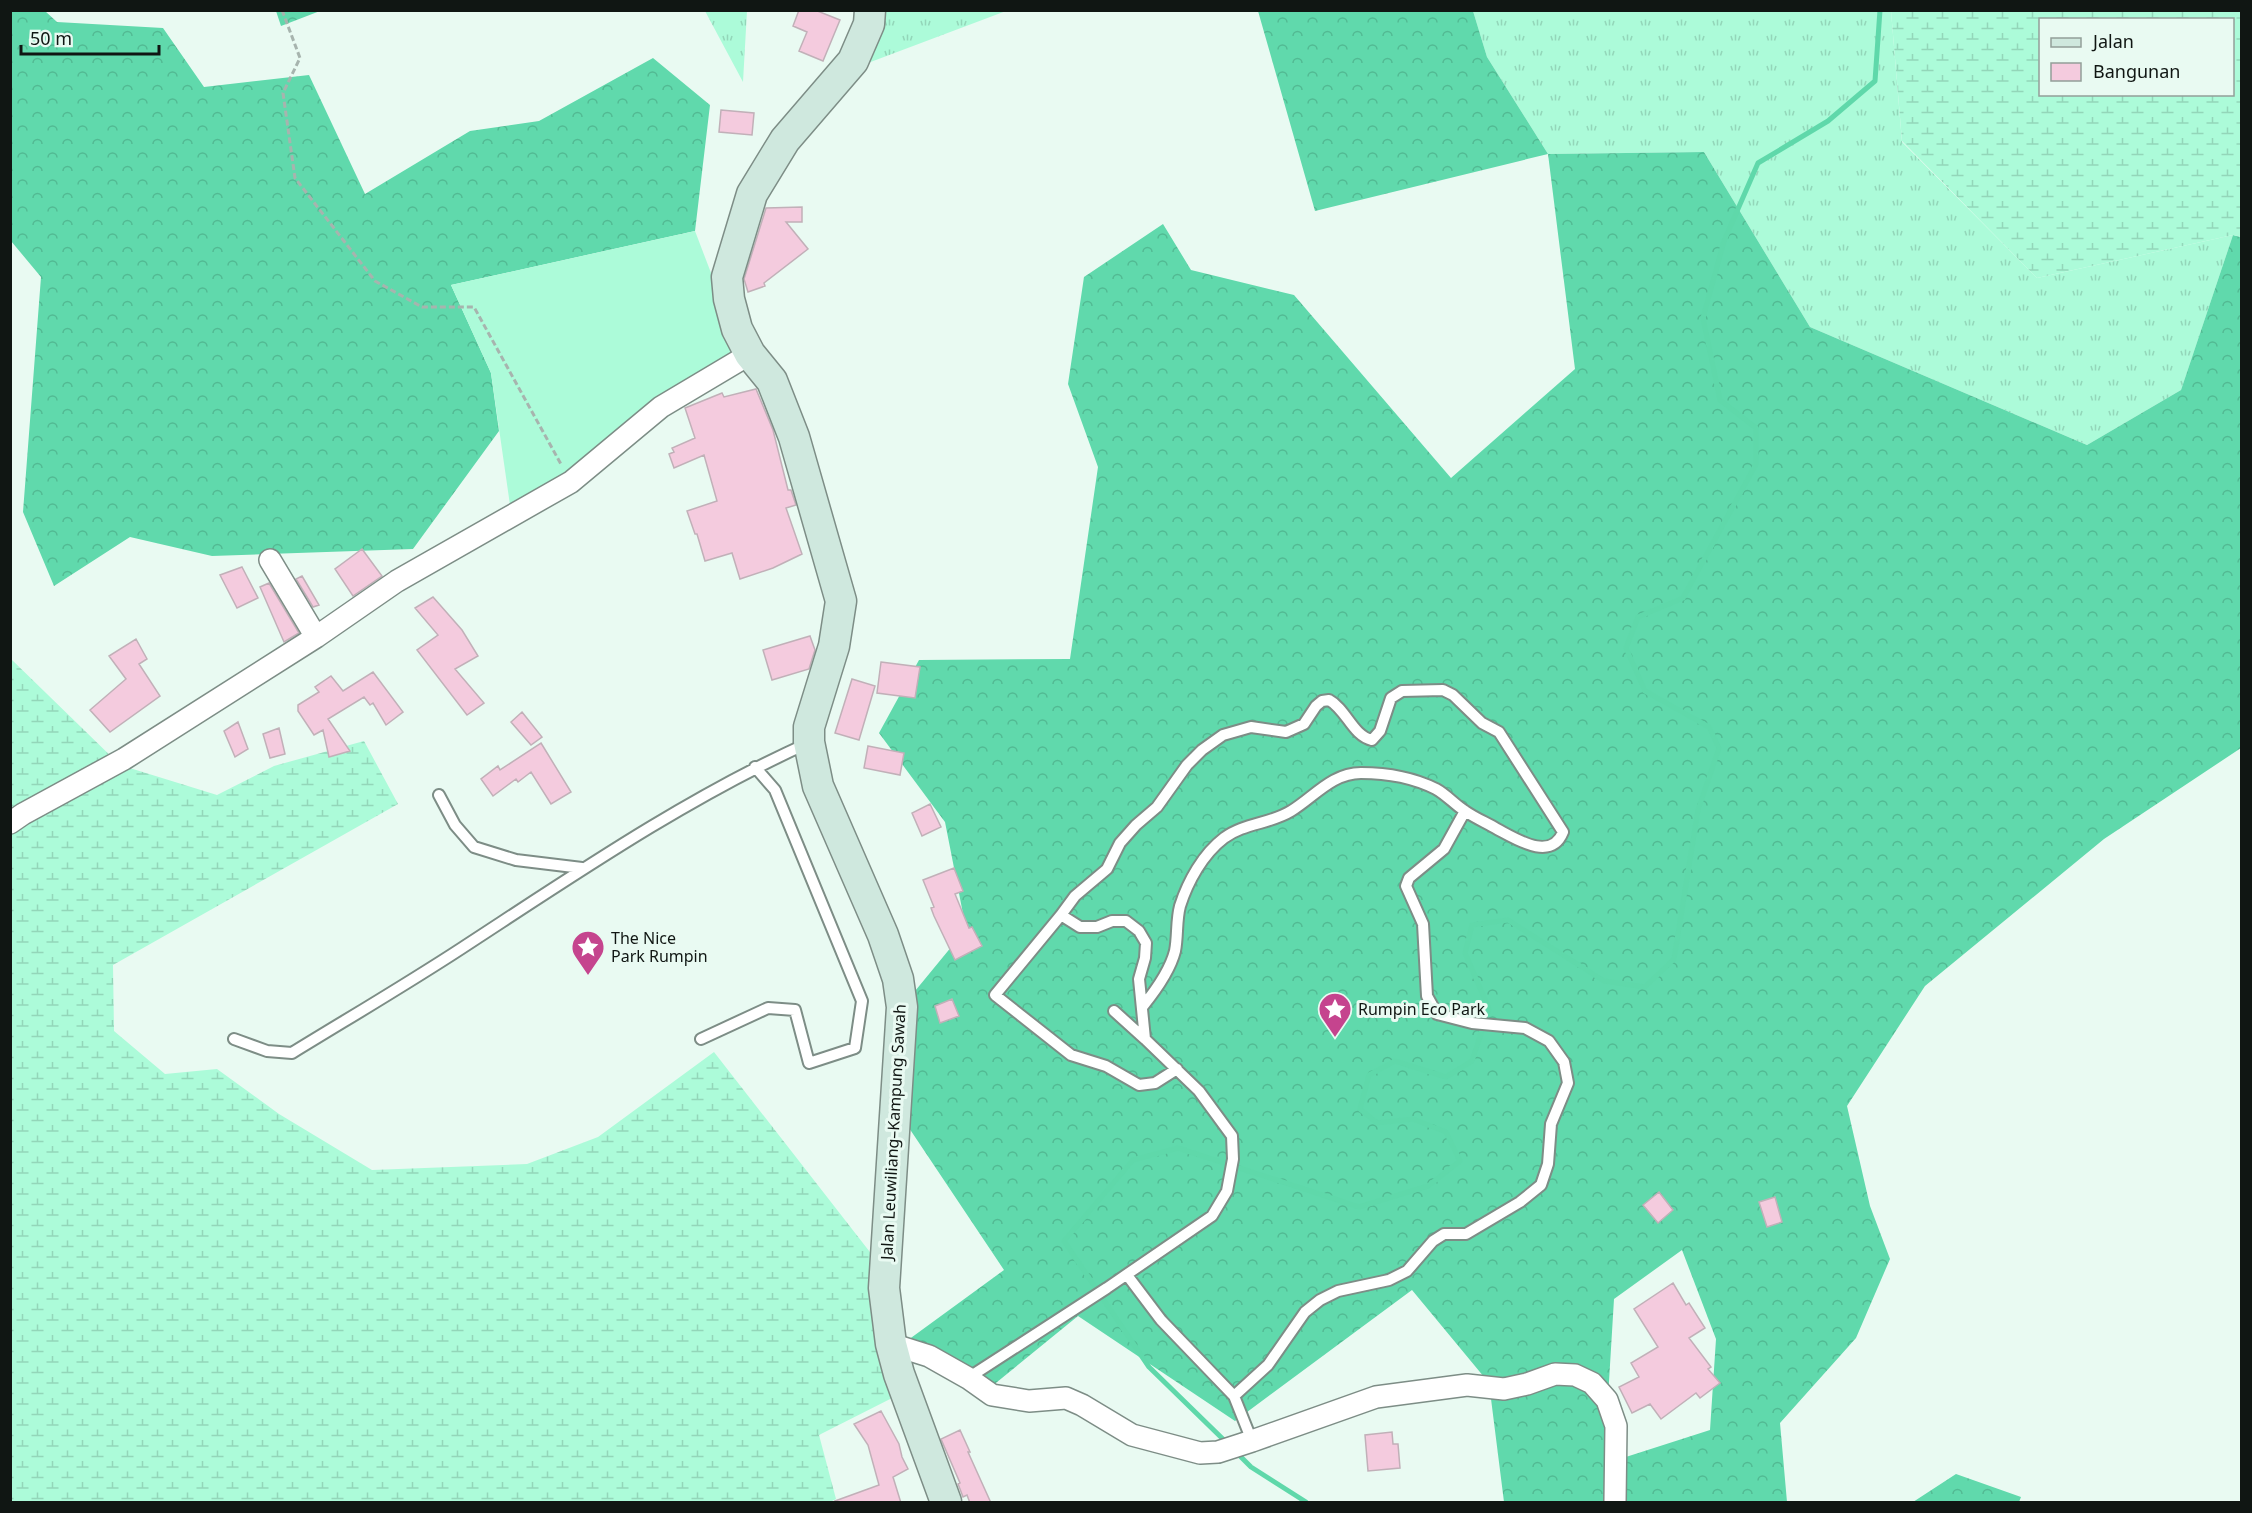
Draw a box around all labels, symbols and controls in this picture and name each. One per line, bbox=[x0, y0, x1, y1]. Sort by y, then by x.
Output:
scale bar bbox=[21, 18, 159, 56]
legend bbox=[2039, 18, 2234, 96]
text: 50 m bbox=[30, 26, 72, 50]
text: Jalan bbox=[2091, 29, 2134, 53]
text: Bangunan bbox=[2093, 59, 2180, 83]
place label: The Nice Park Rumpin bbox=[611, 927, 708, 967]
place icon: The Nice Park Rumpin bbox=[570, 929, 606, 976]
place icon: Rumpin Eco Park bbox=[1317, 991, 1353, 1038]
place label: Rumpin Eco Park bbox=[1358, 998, 1485, 1020]
street label: Jalan Leuwiliang–Kampung Sawah bbox=[875, 1004, 911, 1262]

